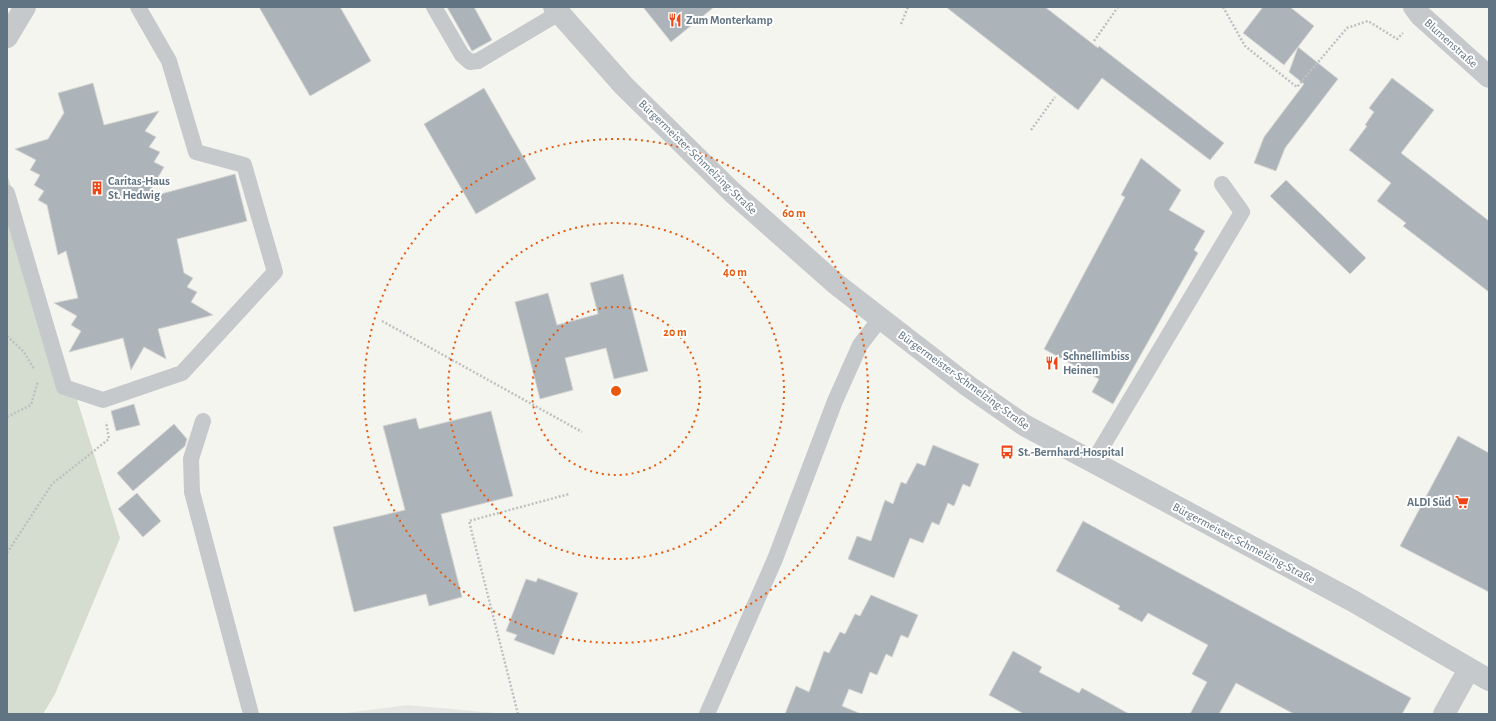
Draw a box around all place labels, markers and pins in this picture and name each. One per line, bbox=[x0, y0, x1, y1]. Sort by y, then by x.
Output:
restaurant icon: Zum Monterkamp bbox=[667, 12, 683, 28]
place label: Zum Monterkamp bbox=[686, 14, 773, 26]
place label: Caritas-Haus St. Hedwig bbox=[108, 175, 170, 201]
building icon: Caritas-Haus St. Hedwig bbox=[89, 180, 105, 196]
place label: Schnellimbiss Heinen bbox=[1063, 350, 1130, 376]
restaurant icon: Schnellimbiss Heinen bbox=[1044, 355, 1060, 371]
centre of rings bbox=[609, 384, 623, 398]
bus stop icon: St.-Bernhard-Hospital bbox=[999, 444, 1015, 460]
place label: St.-Bernhard-Hospital bbox=[1018, 446, 1124, 458]
supermarket icon: ALDI Süd bbox=[1454, 494, 1470, 510]
place label: ALDI Süd bbox=[1407, 496, 1452, 508]

